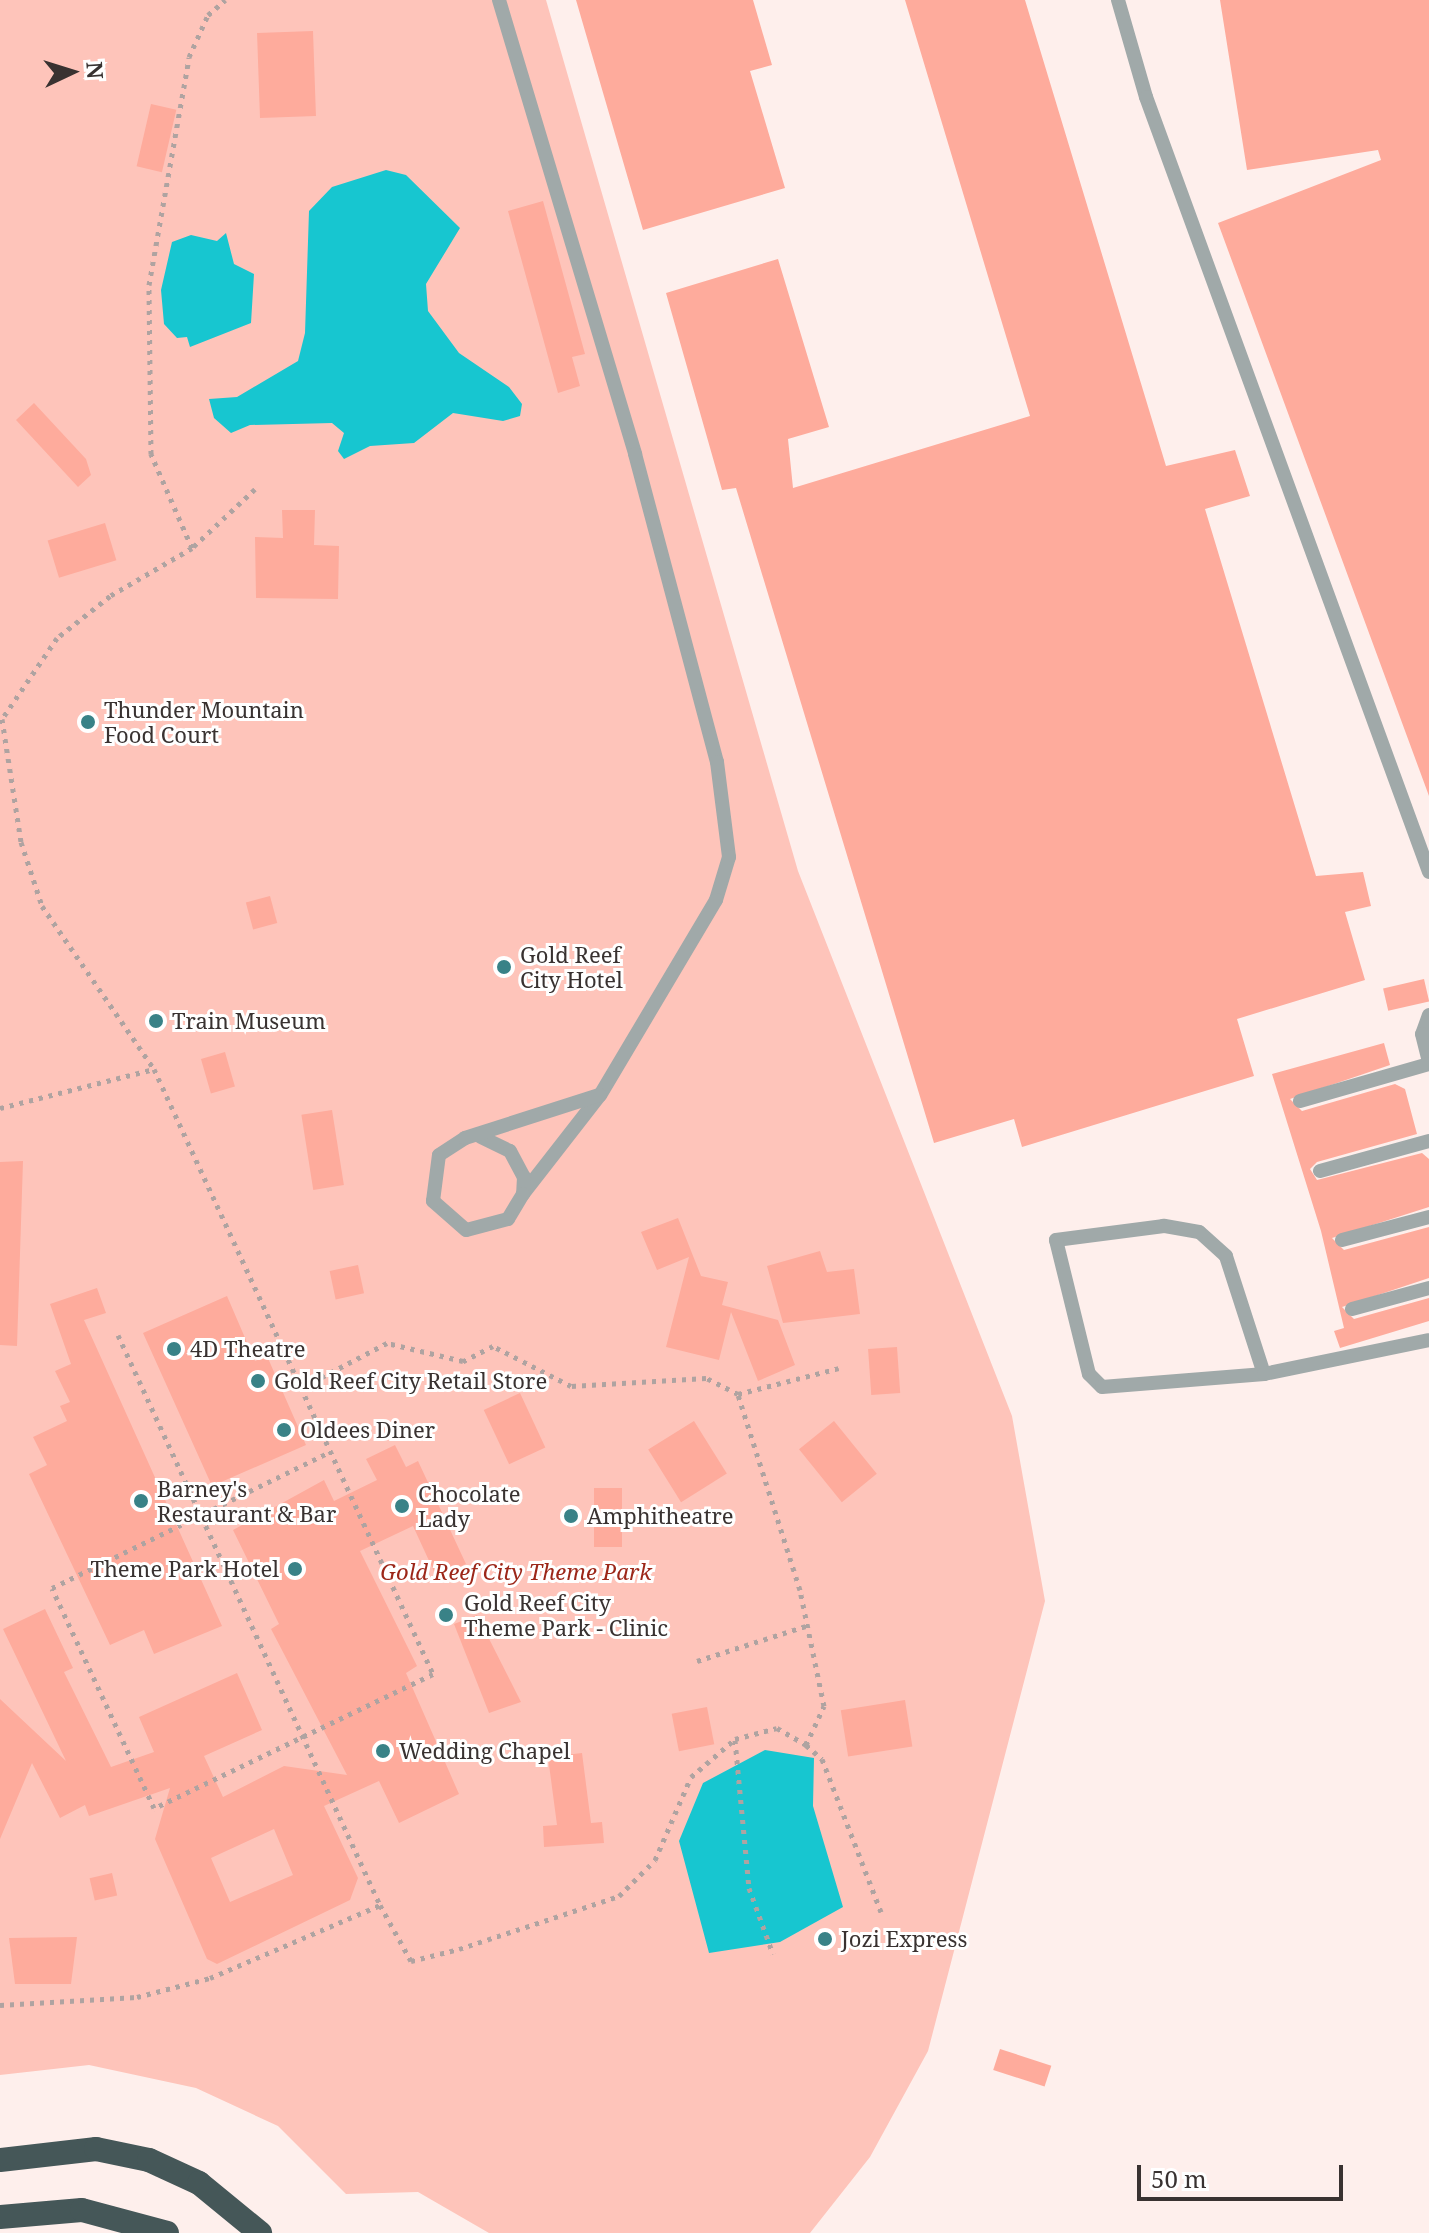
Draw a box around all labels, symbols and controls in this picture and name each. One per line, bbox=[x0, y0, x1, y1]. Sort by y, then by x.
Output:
north arrow bbox=[32, 32, 112, 112]
text: N bbox=[80, 61, 112, 80]
place label: Thunder Mountain Food Court bbox=[104, 696, 304, 748]
marker: Thunder Mountain Food Court bbox=[79, 713, 97, 731]
place label: Gold Reef City Hotel bbox=[520, 941, 623, 992]
marker: Gold Reef City Hotel bbox=[495, 958, 513, 976]
place label: Train Museum bbox=[172, 1008, 326, 1034]
marker: Train Museum bbox=[147, 1012, 165, 1030]
place label: 4D Theatre bbox=[190, 1336, 305, 1362]
marker: 4D Theatre bbox=[165, 1340, 183, 1358]
place label: Gold Reef City Retail Store bbox=[274, 1368, 547, 1394]
marker: Gold Reef City Retail Store bbox=[249, 1372, 267, 1390]
place label: Oldees Diner bbox=[300, 1417, 435, 1443]
marker: Oldees Diner bbox=[275, 1421, 293, 1439]
place label: Barney's Restaurant & Bar bbox=[157, 1475, 336, 1526]
place label: Chocolate Lady bbox=[418, 1480, 520, 1532]
marker: Barney's Restaurant & Bar bbox=[132, 1492, 150, 1510]
marker: Chocolate Lady bbox=[393, 1497, 411, 1515]
place label: Amphitheatre bbox=[587, 1503, 734, 1529]
marker: Amphitheatre bbox=[562, 1507, 580, 1525]
place label: Theme Park Hotel bbox=[90, 1556, 279, 1582]
park label: Gold Reef City Theme Park bbox=[380, 1559, 652, 1585]
marker: Theme Park Hotel bbox=[286, 1560, 304, 1578]
place label: Gold Reef City Theme Park - Clinic bbox=[464, 1589, 668, 1640]
marker: Gold Reef City Theme Park - Clinic bbox=[435, 1604, 457, 1626]
place label: Wedding Chapel bbox=[399, 1738, 570, 1764]
marker: Wedding Chapel bbox=[374, 1742, 392, 1760]
place label: Jozi Express bbox=[841, 1926, 967, 1952]
marker: Jozi Express bbox=[816, 1930, 834, 1948]
scale bar bbox=[1141, 2149, 1347, 2199]
text: 50 m bbox=[1151, 2162, 1207, 2195]

